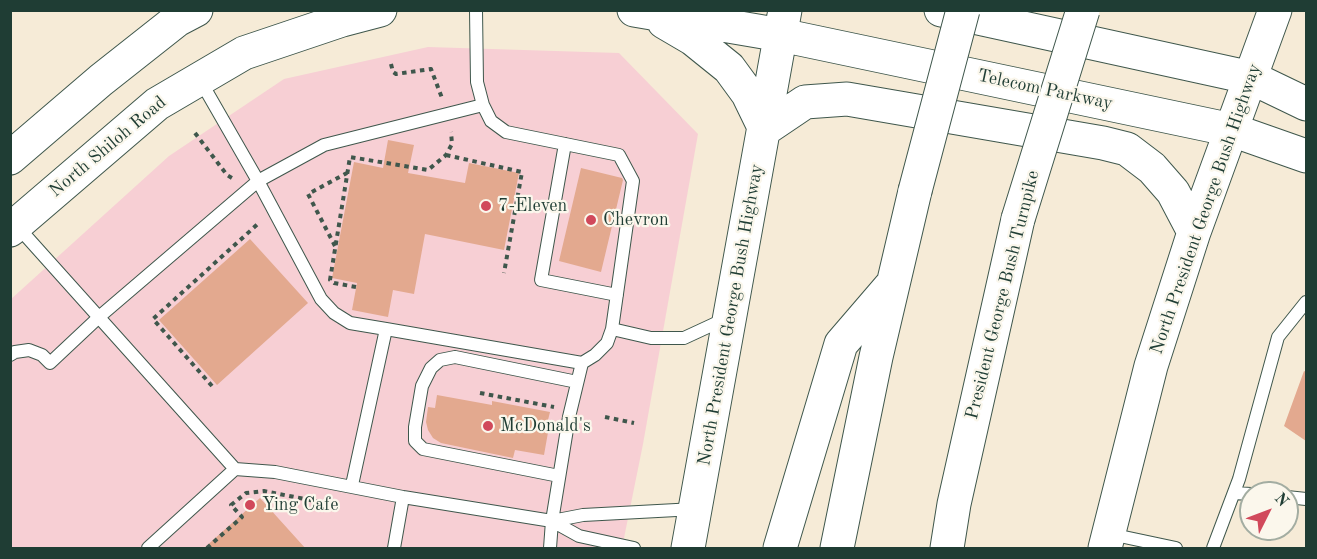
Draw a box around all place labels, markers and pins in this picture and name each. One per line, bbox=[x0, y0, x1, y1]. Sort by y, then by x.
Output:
place label: 7-Eleven bbox=[498, 195, 567, 217]
marker: 7-Eleven bbox=[479, 199, 493, 213]
place label: Chevron bbox=[603, 209, 669, 231]
marker: Chevron bbox=[584, 213, 598, 227]
place label: McDonald's bbox=[500, 415, 591, 437]
marker: McDonald's bbox=[481, 419, 495, 433]
place label: Ying Cafe bbox=[262, 494, 338, 516]
marker: Ying Cafe bbox=[243, 498, 257, 512]

